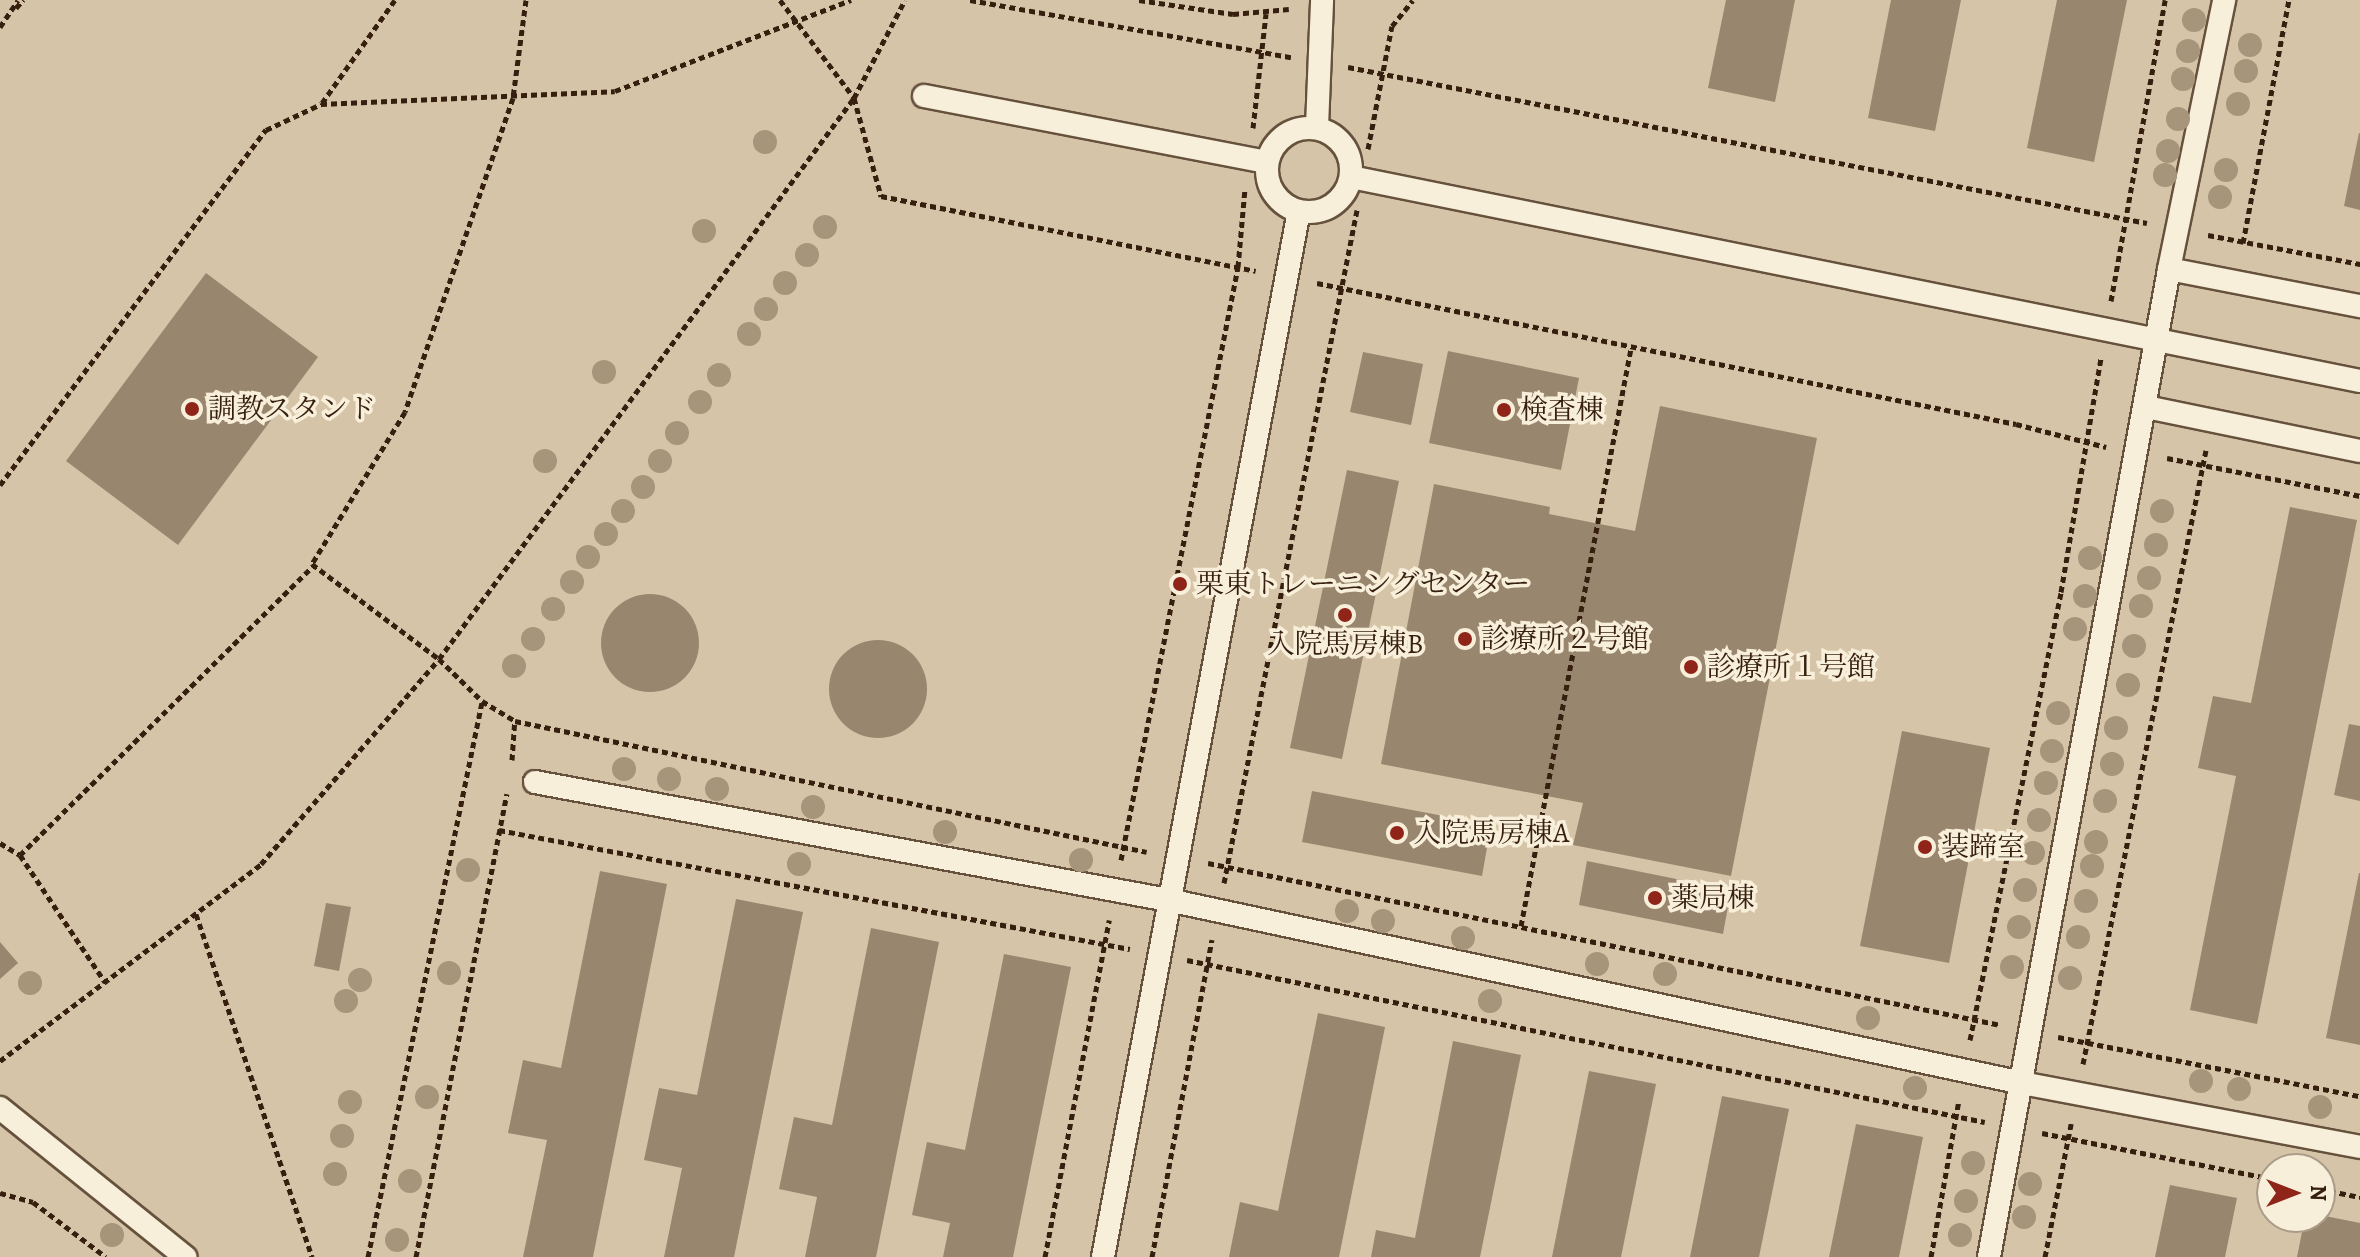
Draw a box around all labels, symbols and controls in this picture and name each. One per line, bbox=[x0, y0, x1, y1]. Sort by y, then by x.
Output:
place label: 調教スタンド bbox=[208, 392, 376, 426]
place label: 検査棟 bbox=[1520, 393, 1604, 427]
marker: 調教スタンド bbox=[183, 400, 201, 418]
marker: 検査棟 bbox=[1495, 401, 1513, 419]
place label: 栗東トレーニングセンター bbox=[1196, 567, 1532, 601]
marker: 栗東トレーニングセンター bbox=[1171, 575, 1189, 593]
marker: 入院馬房棟B bbox=[1336, 606, 1354, 624]
place label: 診療所２号館 bbox=[1481, 622, 1649, 656]
place label: 入院馬房棟B bbox=[1267, 627, 1423, 661]
marker: 診療所２号館 bbox=[1456, 630, 1474, 648]
place label: 診療所１号館 bbox=[1707, 650, 1875, 684]
marker: 診療所１号館 bbox=[1682, 658, 1700, 676]
place label: 入院馬房棟A bbox=[1413, 816, 1569, 850]
marker: 入院馬房棟A bbox=[1388, 824, 1406, 842]
place label: 装蹄室 bbox=[1941, 830, 2025, 864]
marker: 装蹄室 bbox=[1916, 838, 1934, 856]
place label: 薬局棟 bbox=[1671, 881, 1755, 915]
marker: 薬局棟 bbox=[1646, 889, 1664, 907]
north arrow bbox=[2256, 1153, 2336, 1233]
text: N bbox=[2303, 1185, 2333, 1201]

